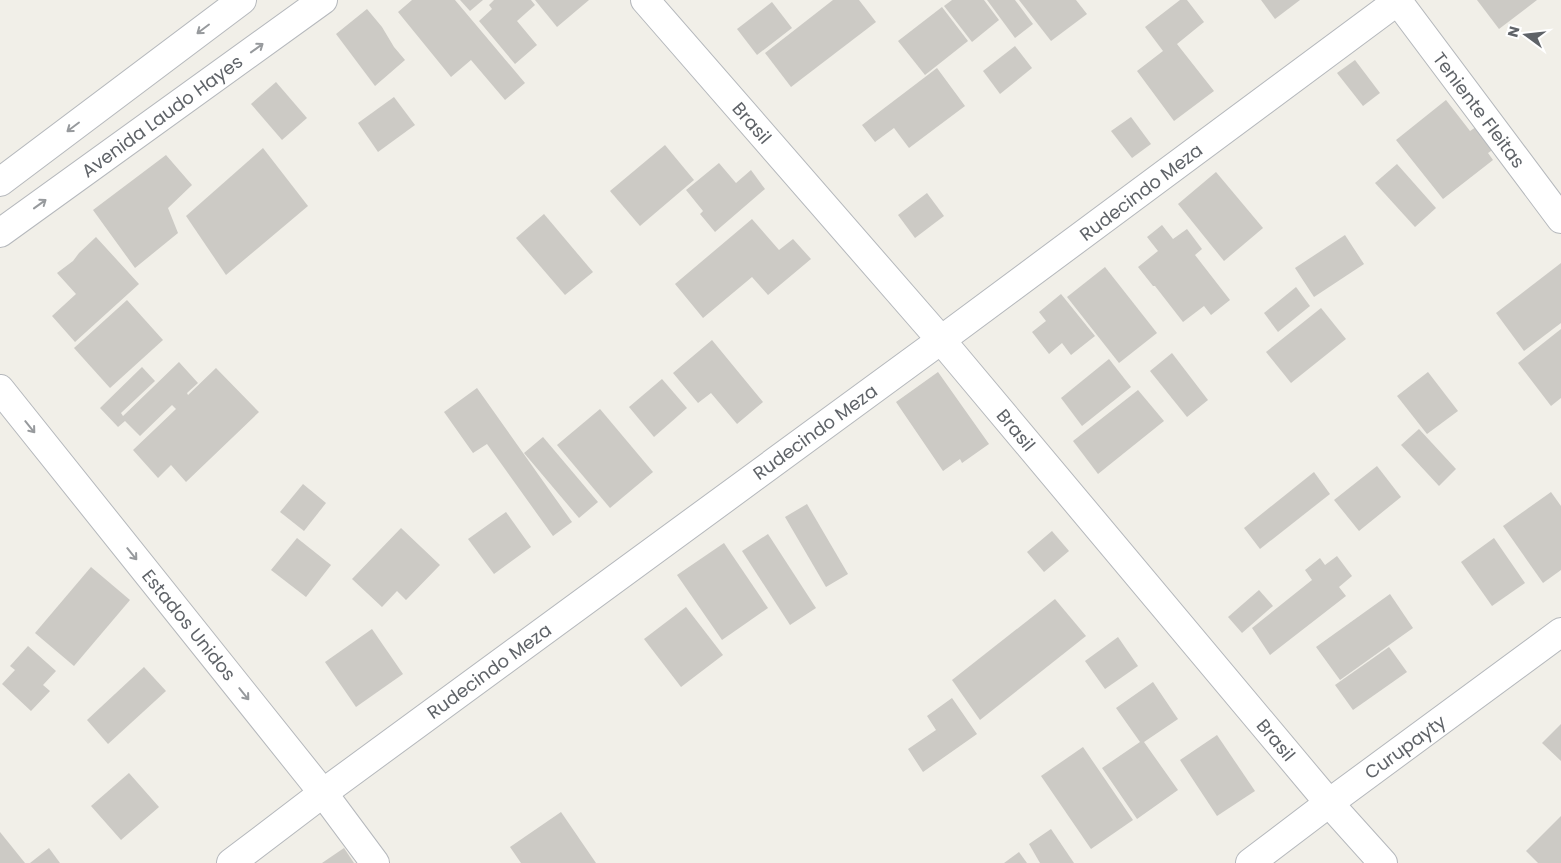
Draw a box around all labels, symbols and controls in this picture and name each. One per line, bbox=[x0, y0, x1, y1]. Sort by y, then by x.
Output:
north arrow bbox=[1501, 10, 1551, 60]
one-way arrow bbox=[197, 24, 210, 35]
text: N bbox=[1502, 24, 1524, 39]
one-way arrow bbox=[250, 43, 264, 53]
street label: Teniente Fleitas bbox=[1427, 47, 1531, 173]
street label: Avenida Laudo Hayes bbox=[76, 49, 248, 183]
street label: Brasil bbox=[727, 97, 777, 149]
one-way arrow bbox=[66, 122, 80, 132]
street label: Rudecindo Meza bbox=[1074, 137, 1208, 247]
one-way arrow bbox=[32, 199, 46, 209]
street label: Rudecindo Meza bbox=[748, 378, 882, 486]
street label: Brasil bbox=[991, 404, 1041, 456]
one-way arrow bbox=[25, 420, 36, 433]
one-way arrow bbox=[127, 547, 137, 561]
street label: Estados Unidos bbox=[136, 564, 242, 686]
street label: Rudecindo Meza bbox=[422, 617, 556, 725]
one-way arrow bbox=[239, 687, 250, 700]
street label: Curupayty bbox=[1359, 709, 1451, 785]
street label: Brasil bbox=[1251, 714, 1301, 766]

